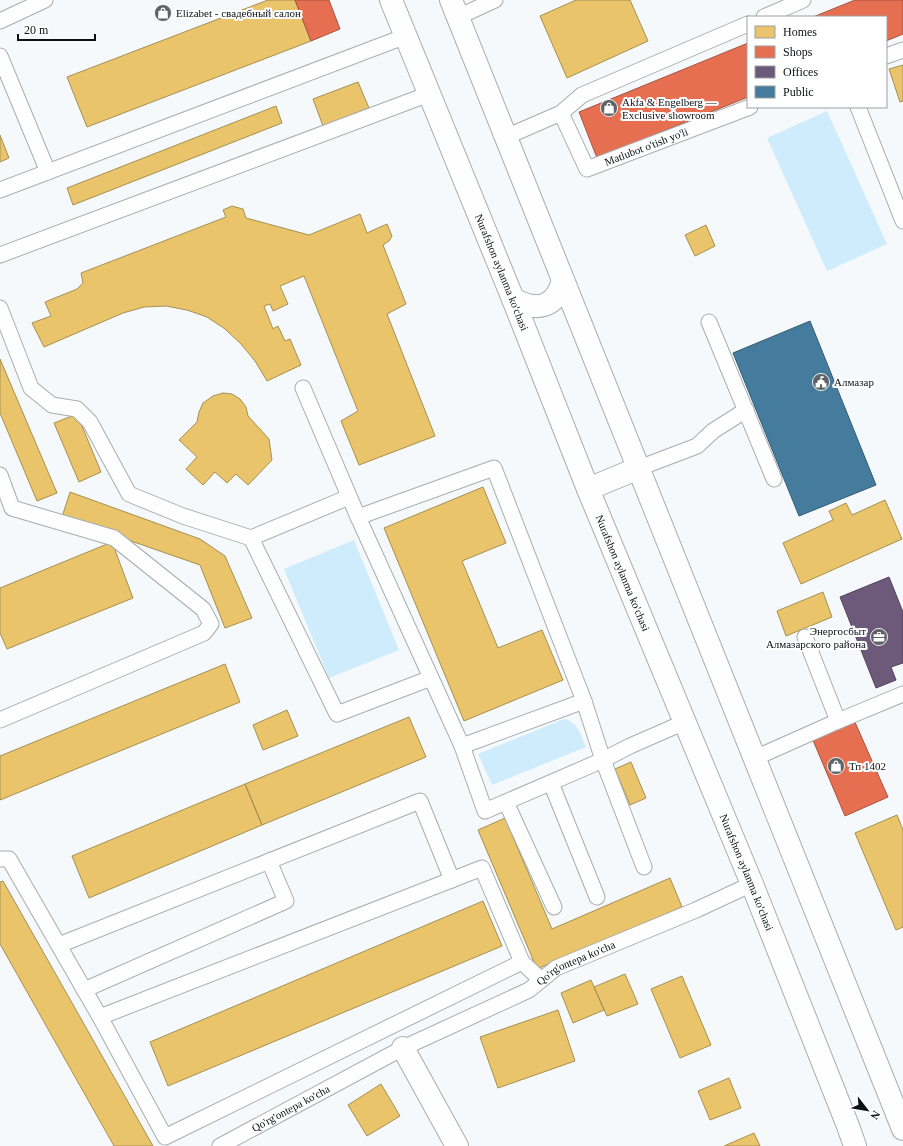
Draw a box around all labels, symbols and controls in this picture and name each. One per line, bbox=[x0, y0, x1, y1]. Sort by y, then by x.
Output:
shop icon: Elizabet - свадебный салон bbox=[153, 3, 173, 23]
place label: Elizabet - свадебный салон bbox=[176, 7, 301, 19]
scale bar bbox=[18, 16, 95, 42]
legend bbox=[747, 16, 887, 108]
text: 20 m bbox=[24, 23, 49, 37]
text: Homes bbox=[783, 25, 817, 39]
text: Shops bbox=[783, 45, 813, 59]
text: Offices bbox=[783, 65, 818, 79]
text: Public bbox=[783, 85, 814, 99]
place label: Akfa & Engelberg — Exclusive showroom bbox=[622, 96, 718, 121]
shop icon: Akfa & Engelberg — Exclusive showroom bbox=[599, 98, 619, 118]
street label: Matlubot o'tish yo'li bbox=[603, 125, 690, 168]
street label: Nurafshon aylanma ko'chasi bbox=[473, 212, 531, 332]
public building icon: Алмазар bbox=[811, 372, 831, 392]
place label: Алмазар bbox=[834, 376, 874, 388]
street label: Nurafshon aylanma ko'chasi bbox=[593, 513, 652, 633]
place label: Энергосбыт Алмазарского района bbox=[766, 625, 866, 650]
office icon: Энергосбыт Алмазарского района bbox=[869, 627, 889, 647]
shop icon: Тп 1402 bbox=[826, 756, 846, 776]
place label: Тп 1402 bbox=[849, 760, 886, 772]
street label: Nurafshon aylanma ko'chasi bbox=[718, 812, 776, 932]
street label: Qo'rg'ontepa ko'cha bbox=[534, 938, 617, 987]
street label: Qo'rg'ontepa ko'cha bbox=[249, 1082, 332, 1134]
north arrow bbox=[847, 1090, 887, 1130]
text: N bbox=[868, 1109, 883, 1122]

